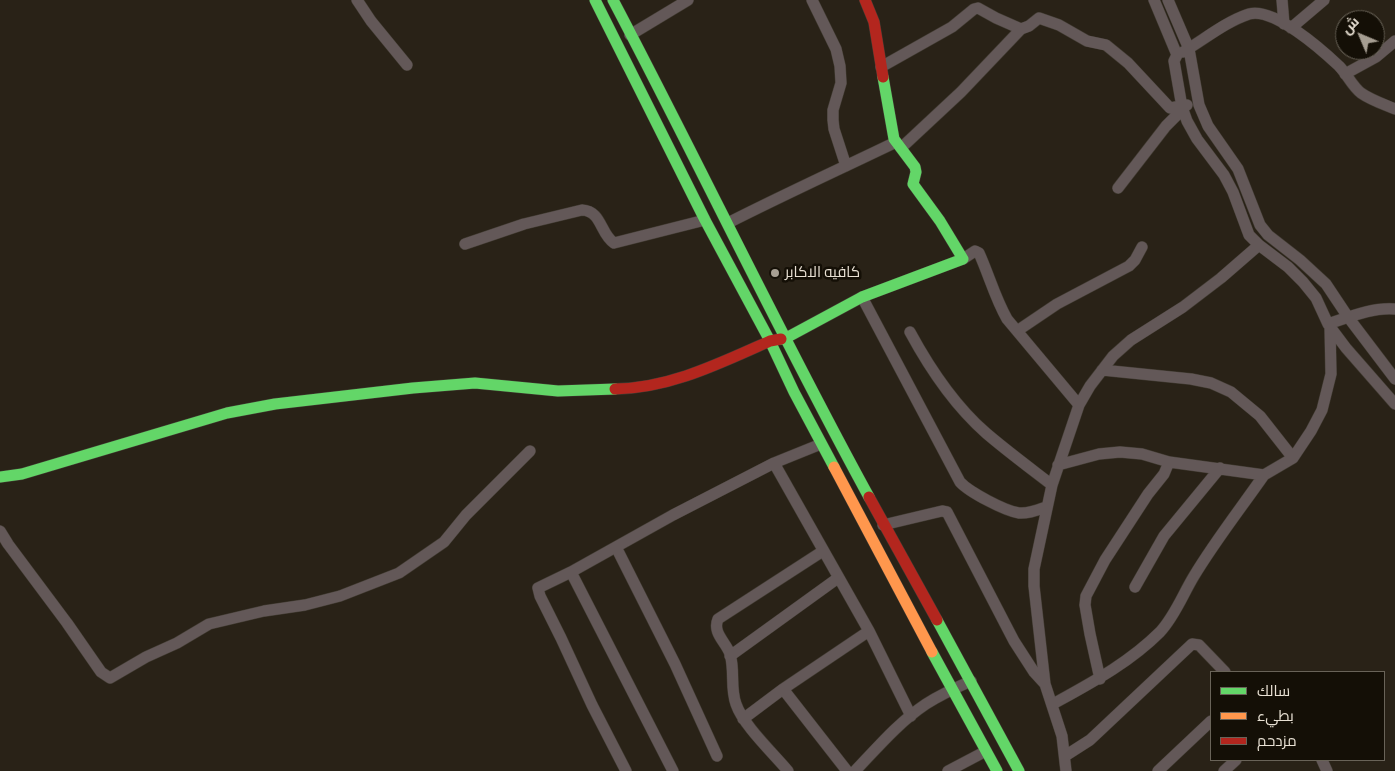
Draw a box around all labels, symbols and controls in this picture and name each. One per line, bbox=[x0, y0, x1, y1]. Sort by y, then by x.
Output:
north arrow bbox=[1335, 10, 1385, 60]
text: ش bbox=[1337, 12, 1363, 38]
place label: كافيه الاكابر bbox=[785, 264, 860, 282]
marker: كافيه الاكابر bbox=[769, 267, 781, 279]
legend bbox=[1210, 671, 1385, 761]
text: سالك bbox=[1257, 681, 1290, 700]
text: بطيء bbox=[1257, 706, 1294, 725]
text: مزدحم bbox=[1257, 731, 1297, 750]

